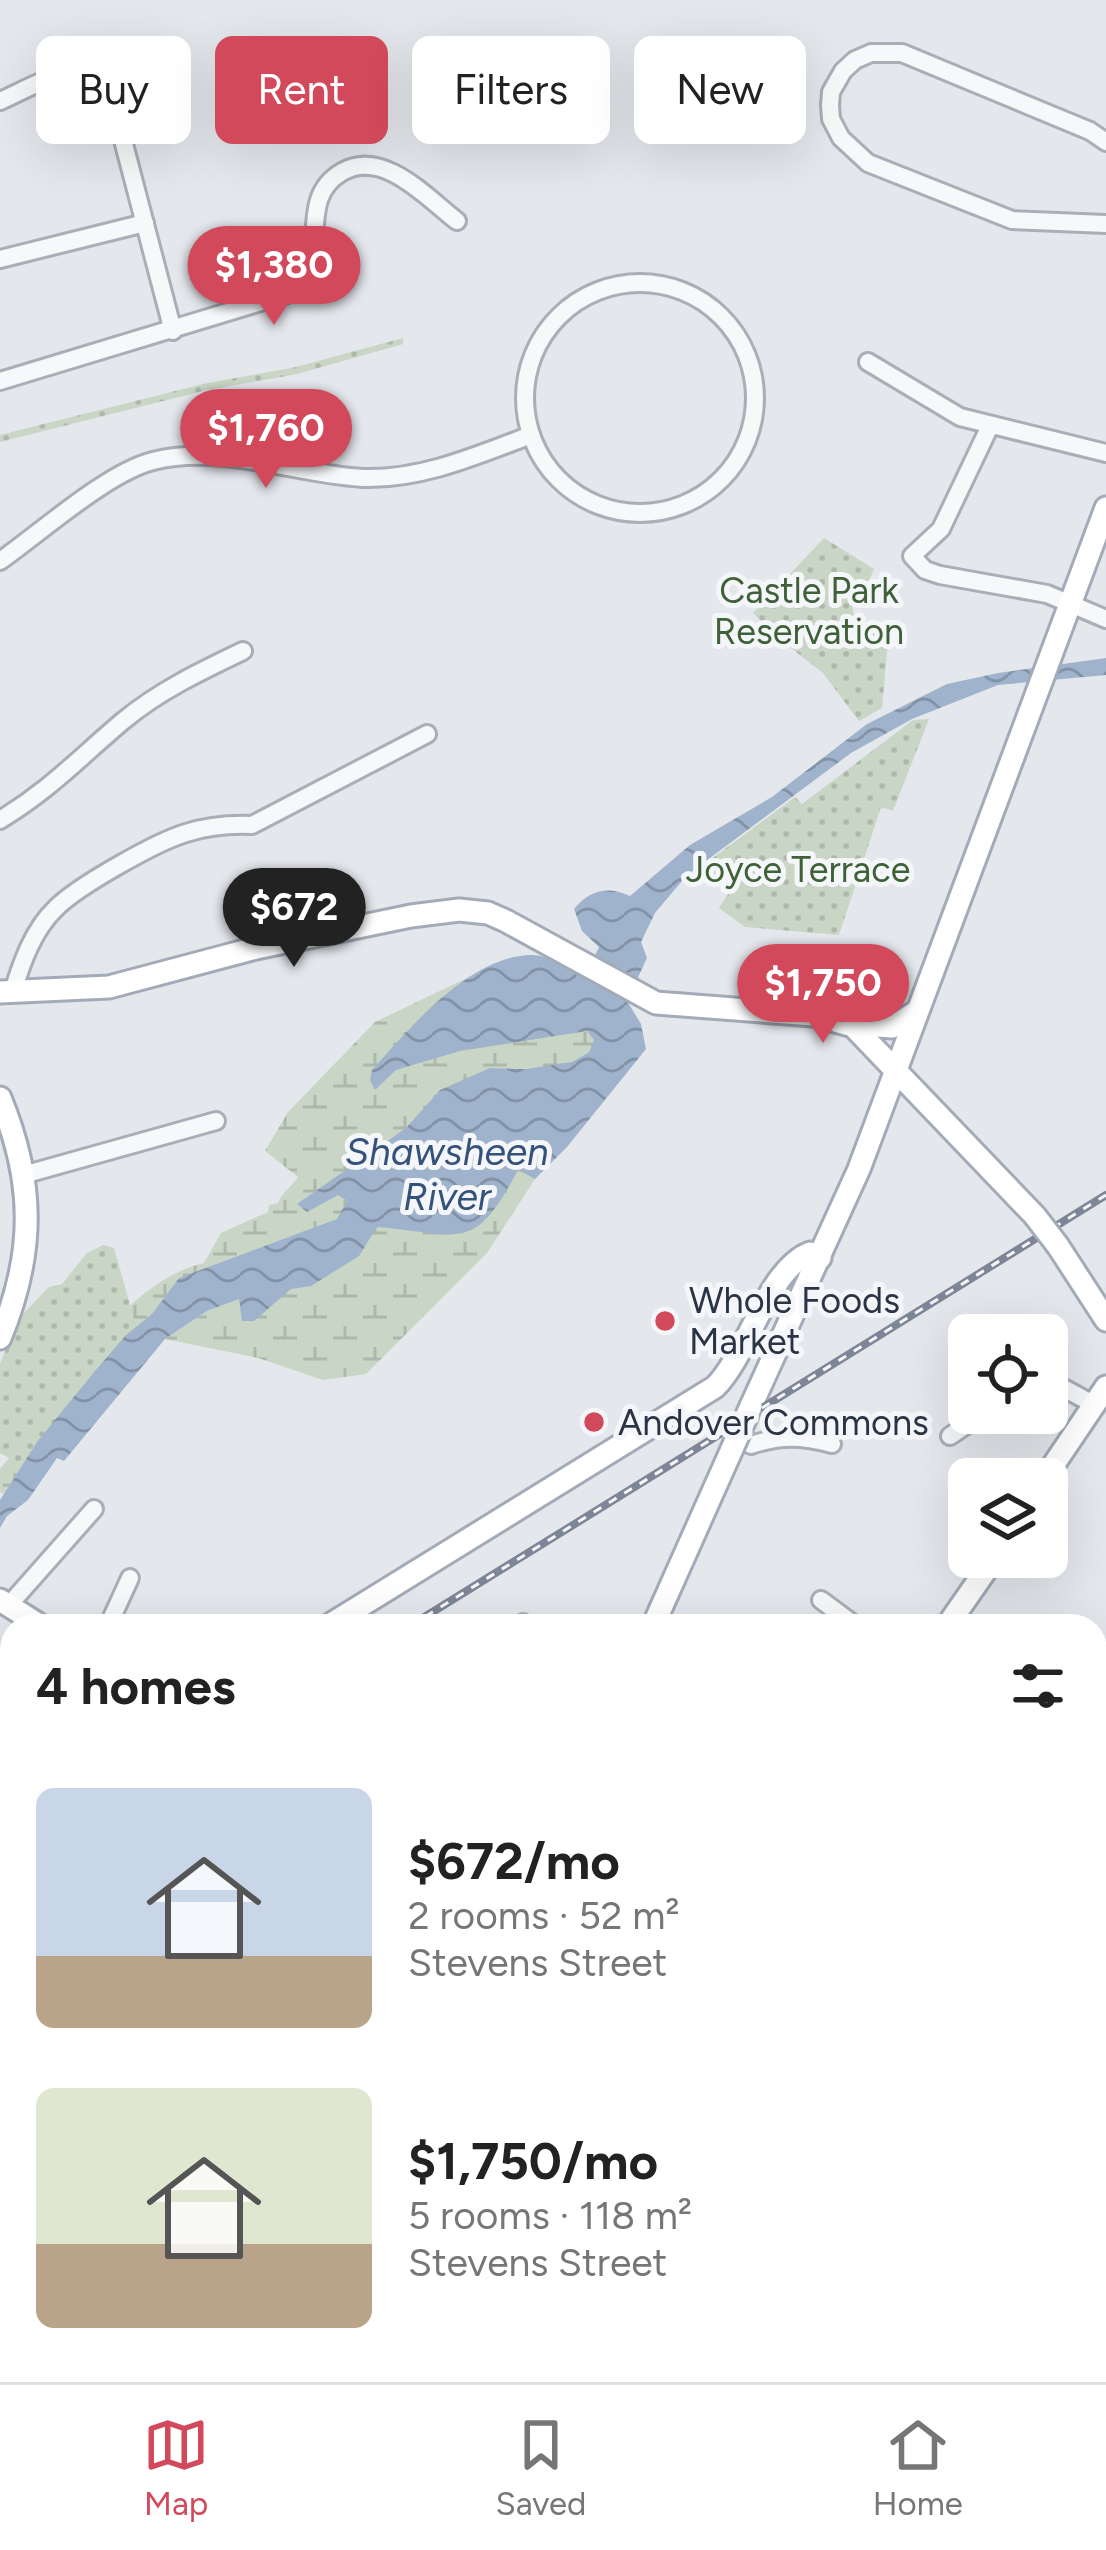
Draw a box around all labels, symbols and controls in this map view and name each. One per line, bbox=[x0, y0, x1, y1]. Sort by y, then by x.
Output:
chip: Buy bbox=[36, 36, 191, 144]
chip: Rent bbox=[215, 36, 388, 144]
chip: Filters bbox=[412, 36, 610, 144]
chip: New bbox=[634, 36, 806, 144]
pin: $1,380 bbox=[176, 226, 372, 328]
text: $1,380 bbox=[215, 241, 333, 288]
pin: $1,760 bbox=[168, 389, 364, 491]
text: $1,760 bbox=[207, 404, 325, 451]
park label: Castle Park Reservation bbox=[714, 569, 904, 653]
park label: Joyce Terrace bbox=[686, 848, 910, 891]
pin: $672 bbox=[223, 868, 365, 970]
text: $672 bbox=[250, 883, 338, 930]
pin: $1,750 bbox=[725, 944, 921, 1046]
text: $1,750 bbox=[764, 959, 882, 1006]
water label: Shawsheen River bbox=[345, 1128, 549, 1220]
place label: Whole Foods Market bbox=[689, 1279, 900, 1363]
marker: Whole Foods Market bbox=[652, 1308, 678, 1334]
map controls bbox=[948, 1314, 1068, 1578]
button: locate bbox=[948, 1314, 1068, 1434]
place label: Andover Commons bbox=[618, 1401, 929, 1444]
marker: Andover Commons bbox=[581, 1409, 607, 1435]
button: layers bbox=[948, 1458, 1068, 1578]
icon: filters bbox=[1005, 1653, 1071, 1719]
text: 4 homes bbox=[36, 1656, 236, 1717]
text: $672/mo bbox=[408, 1831, 620, 1892]
icon: home bbox=[132, 1836, 276, 1980]
text: 2 rooms · 52 m² bbox=[408, 1892, 680, 1939]
text: Stevens Street bbox=[408, 1939, 667, 1986]
text: $1,750/mo bbox=[408, 2131, 658, 2192]
icon: home bbox=[132, 2136, 276, 2280]
text: 5 rooms · 118 m² bbox=[408, 2192, 692, 2239]
text: Stevens Street bbox=[408, 2239, 667, 2286]
tab: Map bbox=[143, 2412, 209, 2523]
tab: Saved bbox=[495, 2412, 586, 2523]
tab: Home bbox=[873, 2412, 963, 2523]

